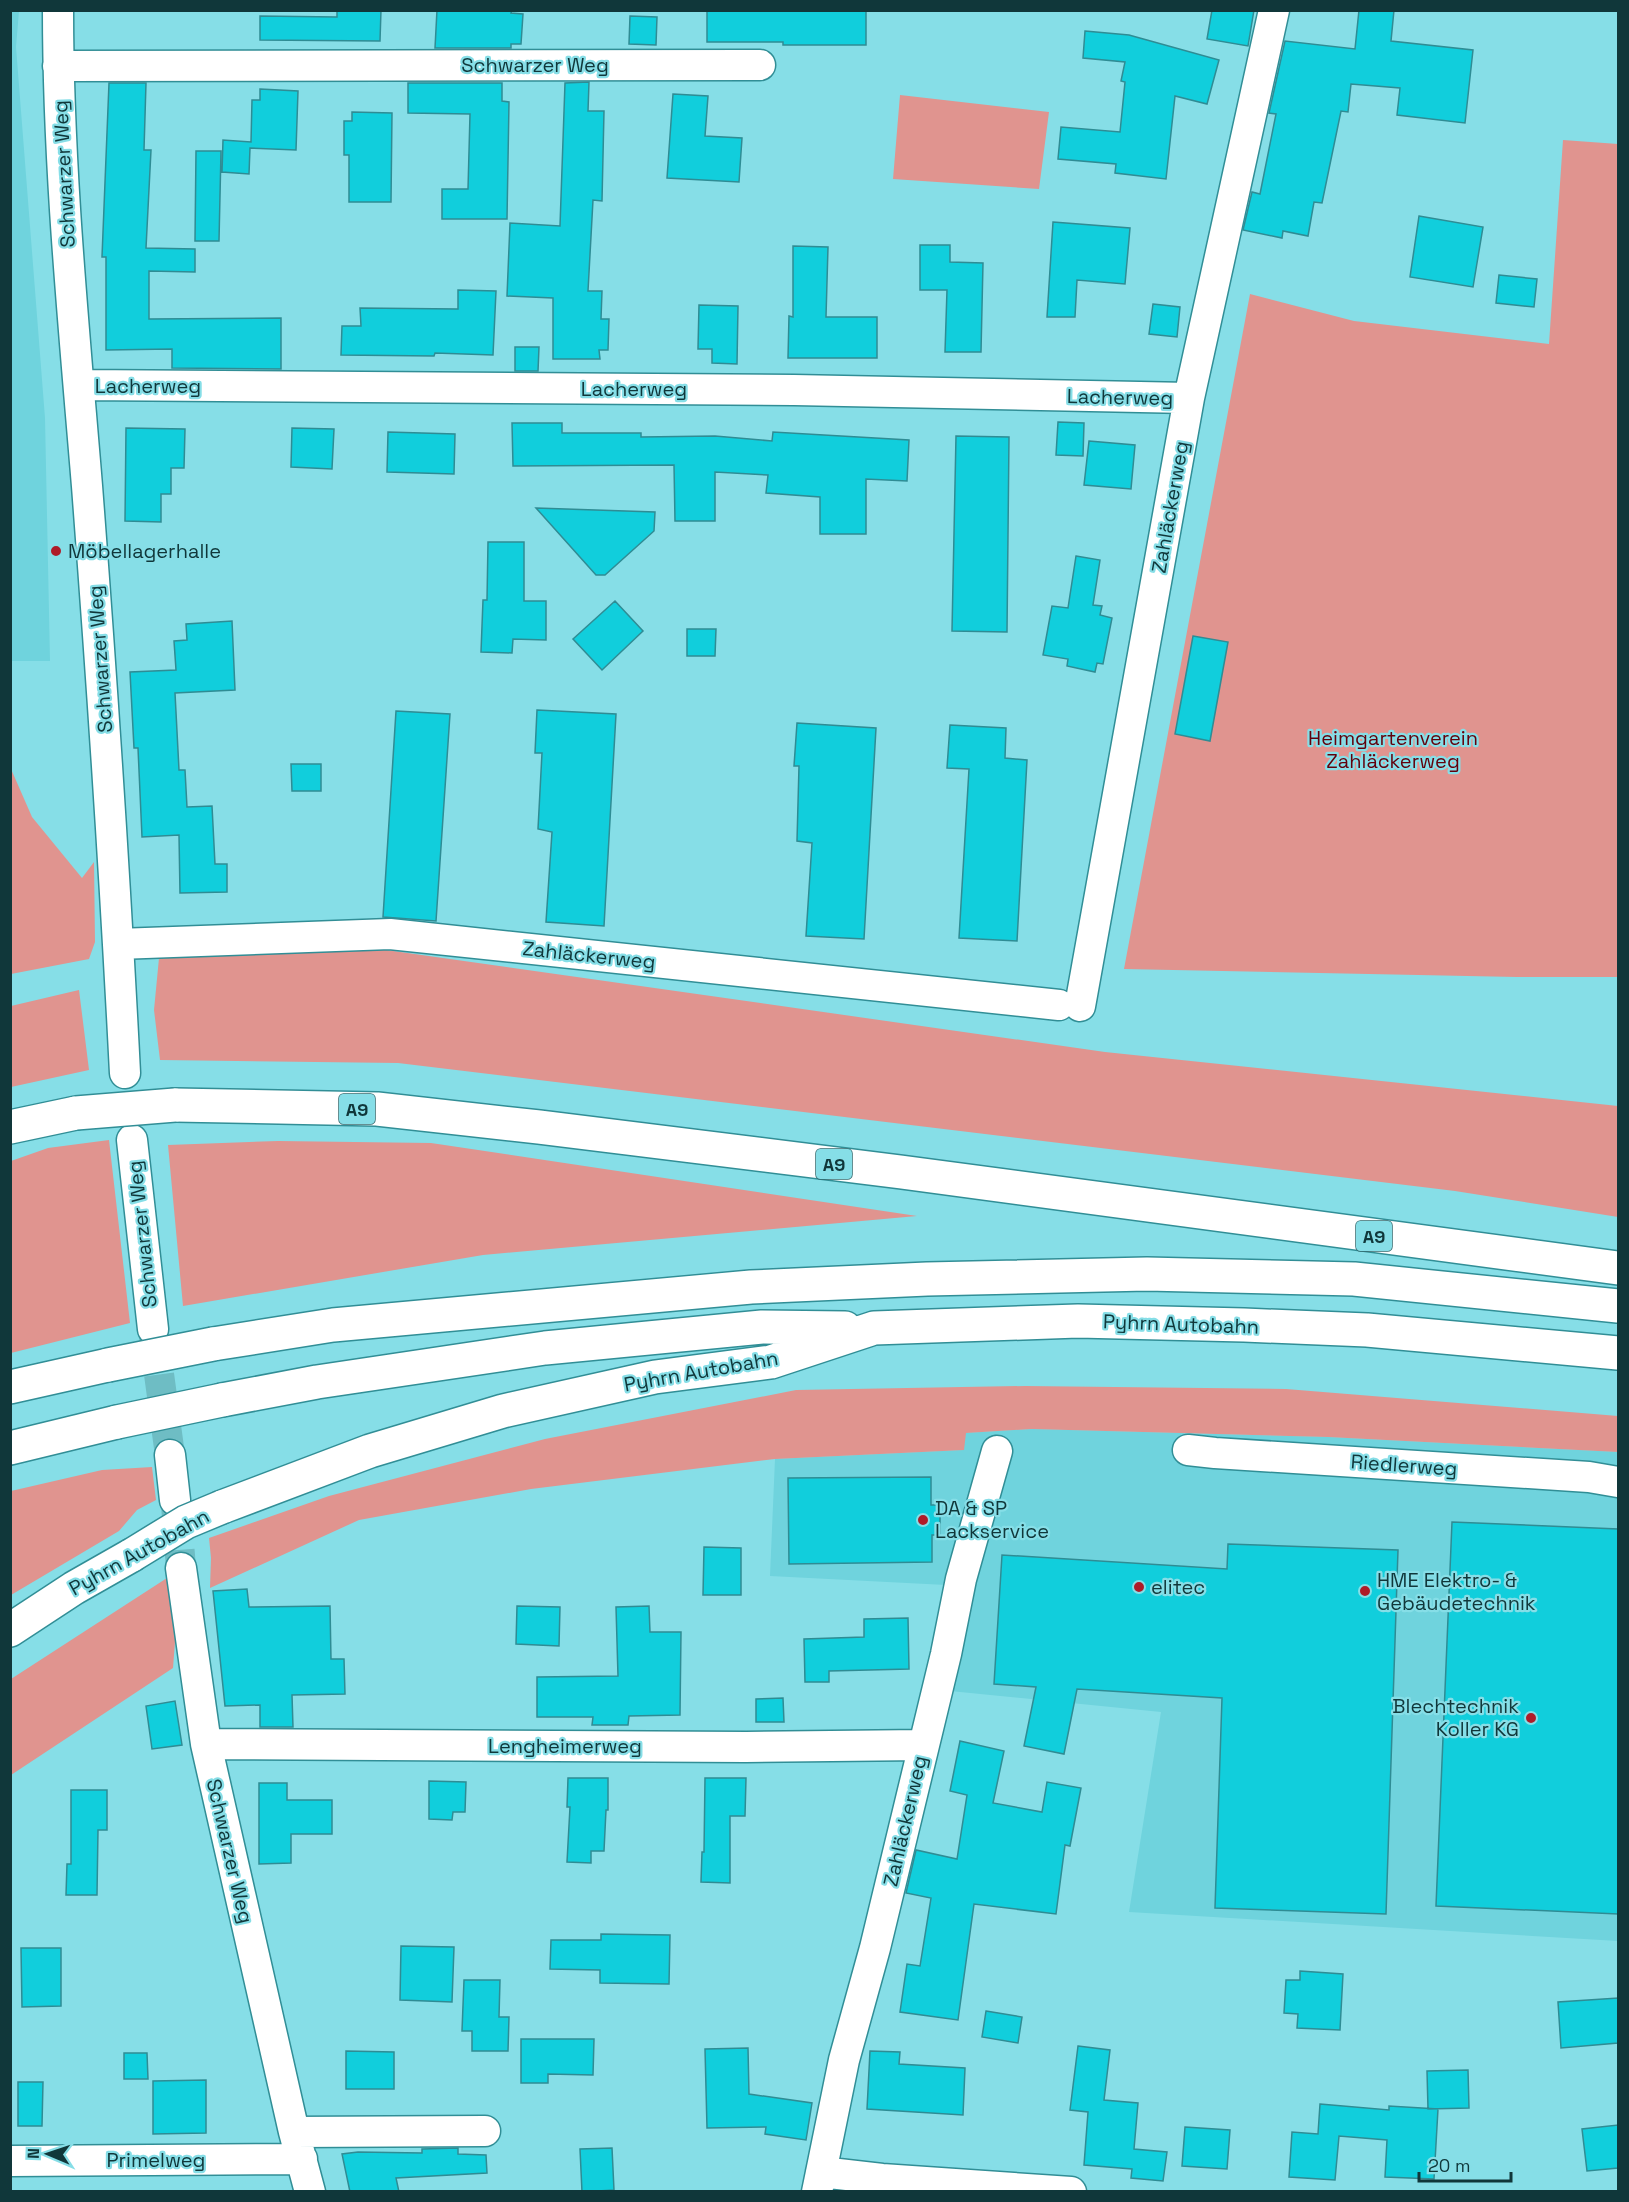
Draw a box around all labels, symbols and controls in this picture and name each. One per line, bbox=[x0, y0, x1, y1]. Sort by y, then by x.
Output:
street label: Schwarzer Weg bbox=[461, 52, 609, 78]
street label: Schwarzer Weg bbox=[47, 100, 81, 248]
street label: Lacherweg bbox=[95, 373, 201, 399]
street label: Lacherweg bbox=[581, 376, 687, 402]
street label: Lacherweg bbox=[1067, 383, 1173, 411]
street label: Zahläckerweg bbox=[1146, 439, 1194, 575]
place label: Möbellagerhalle bbox=[68, 538, 221, 564]
marker: Möbellagerhalle bbox=[49, 544, 63, 558]
street label: Schwarzer Weg bbox=[82, 584, 118, 734]
park label: Heimgartenverein Zahläckerweg bbox=[1308, 725, 1478, 774]
street label: Zahläckerweg bbox=[521, 935, 657, 975]
road number: A9 bbox=[339, 1094, 375, 1124]
road number: A9 bbox=[816, 1149, 852, 1179]
street label: Schwarzer Weg bbox=[121, 1159, 163, 1309]
road number: A9 bbox=[1356, 1221, 1392, 1251]
street label: Pyhrn Autobahn bbox=[1103, 1308, 1259, 1340]
street label: Pyhrn Autobahn bbox=[622, 1345, 780, 1397]
street label: Riedlerweg bbox=[1350, 1448, 1458, 1482]
place label: DA & SP Lackservice bbox=[935, 1495, 1049, 1544]
street label: Pyhrn Autobahn bbox=[64, 1503, 214, 1601]
marker: DA & SP Lackservice bbox=[916, 1513, 930, 1527]
place label: HME Elektro- & Gebäudetechnik bbox=[1377, 1567, 1536, 1616]
place label: elitec bbox=[1151, 1574, 1205, 1600]
marker: elitec bbox=[1132, 1580, 1146, 1594]
marker: HME Elektro- & Gebäudetechnik bbox=[1358, 1584, 1372, 1598]
place label: Blechtechnik Koller KG bbox=[1392, 1693, 1519, 1742]
marker: Blechtechnik Koller KG bbox=[1524, 1711, 1538, 1725]
street label: Lengheimerweg bbox=[488, 1733, 642, 1759]
street label: Zahläckerweg bbox=[877, 1753, 933, 1889]
street label: Schwarzer Weg bbox=[201, 1776, 259, 1926]
north arrow bbox=[18, 2124, 78, 2184]
scale bar bbox=[1419, 2145, 1510, 2183]
street label: Primelweg bbox=[107, 2147, 205, 2173]
text: N bbox=[23, 2148, 44, 2159]
text: 20 m bbox=[1428, 2154, 1471, 2177]

